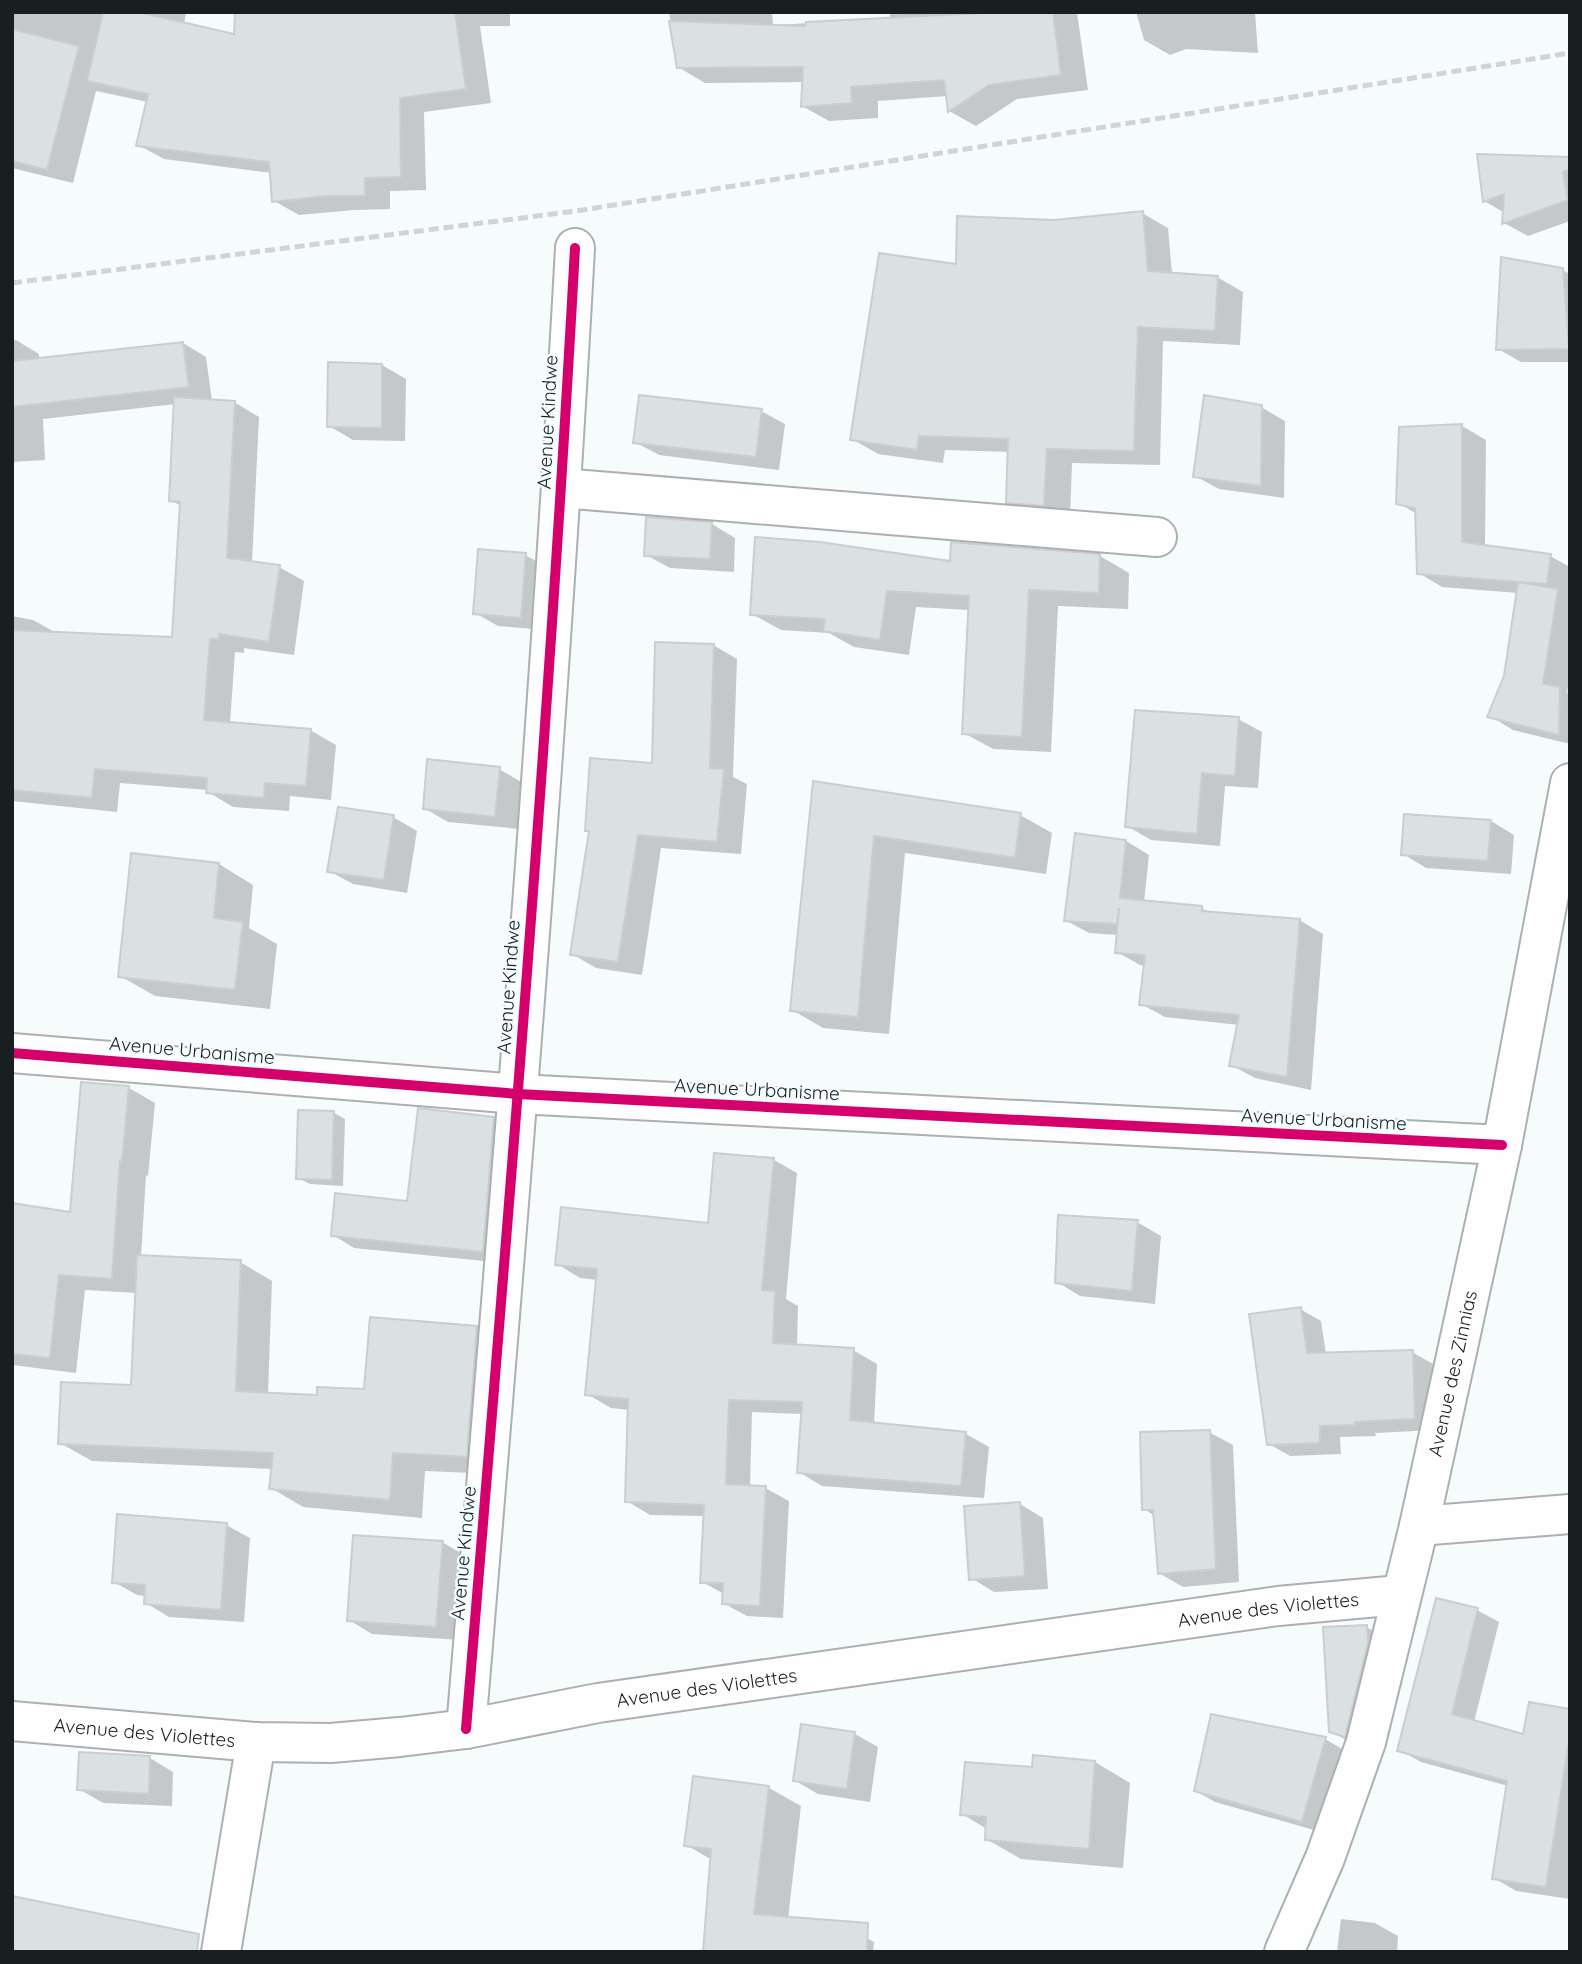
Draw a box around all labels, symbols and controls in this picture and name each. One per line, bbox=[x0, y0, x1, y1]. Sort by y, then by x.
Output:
street label: Avenue Kindwe bbox=[531, 354, 563, 490]
street label: Avenue Kindwe bbox=[491, 919, 525, 1055]
street label: Avenue Urbanisme bbox=[108, 1031, 276, 1069]
street label: Avenue Urbanisme bbox=[673, 1073, 841, 1105]
street label: Avenue Urbanisme bbox=[1240, 1103, 1408, 1135]
street label: Avenue des Zinnias bbox=[1422, 1288, 1482, 1459]
street label: Avenue Kindwe bbox=[445, 1485, 481, 1621]
street label: Avenue des Violettes bbox=[1176, 1587, 1360, 1632]
street label: Avenue des Violettes bbox=[615, 1663, 799, 1712]
street label: Avenue des Violettes bbox=[53, 1713, 236, 1752]

